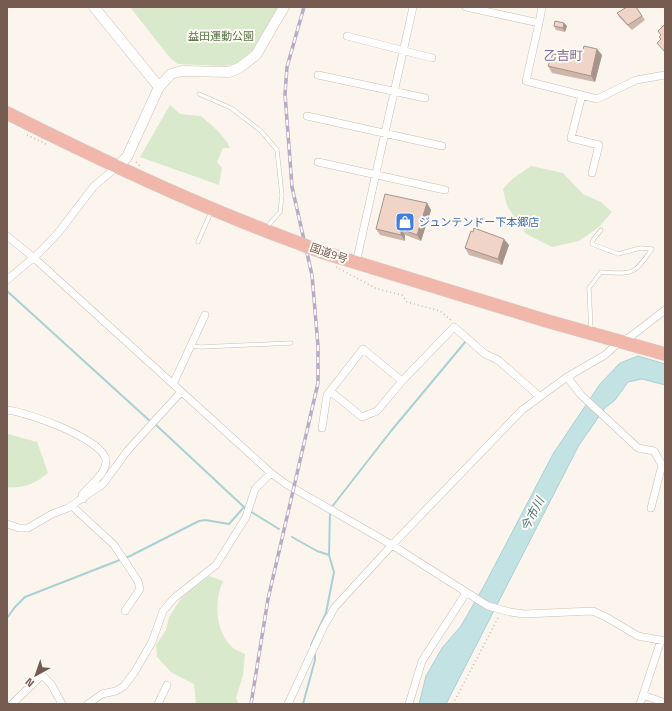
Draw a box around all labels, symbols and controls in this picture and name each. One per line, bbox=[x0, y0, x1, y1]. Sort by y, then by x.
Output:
park label: 益田運動公園 bbox=[188, 28, 254, 44]
district label: 乙吉町 bbox=[543, 45, 583, 65]
shop icon: ジュンテンドー下本郷店 bbox=[394, 211, 416, 233]
place label: ジュンテンドー下本郷店 bbox=[419, 214, 539, 230]
street label: 国道9号 bbox=[308, 239, 350, 267]
water label: 今市川 bbox=[515, 492, 550, 534]
north arrow bbox=[16, 655, 56, 695]
text: N bbox=[22, 674, 38, 691]

